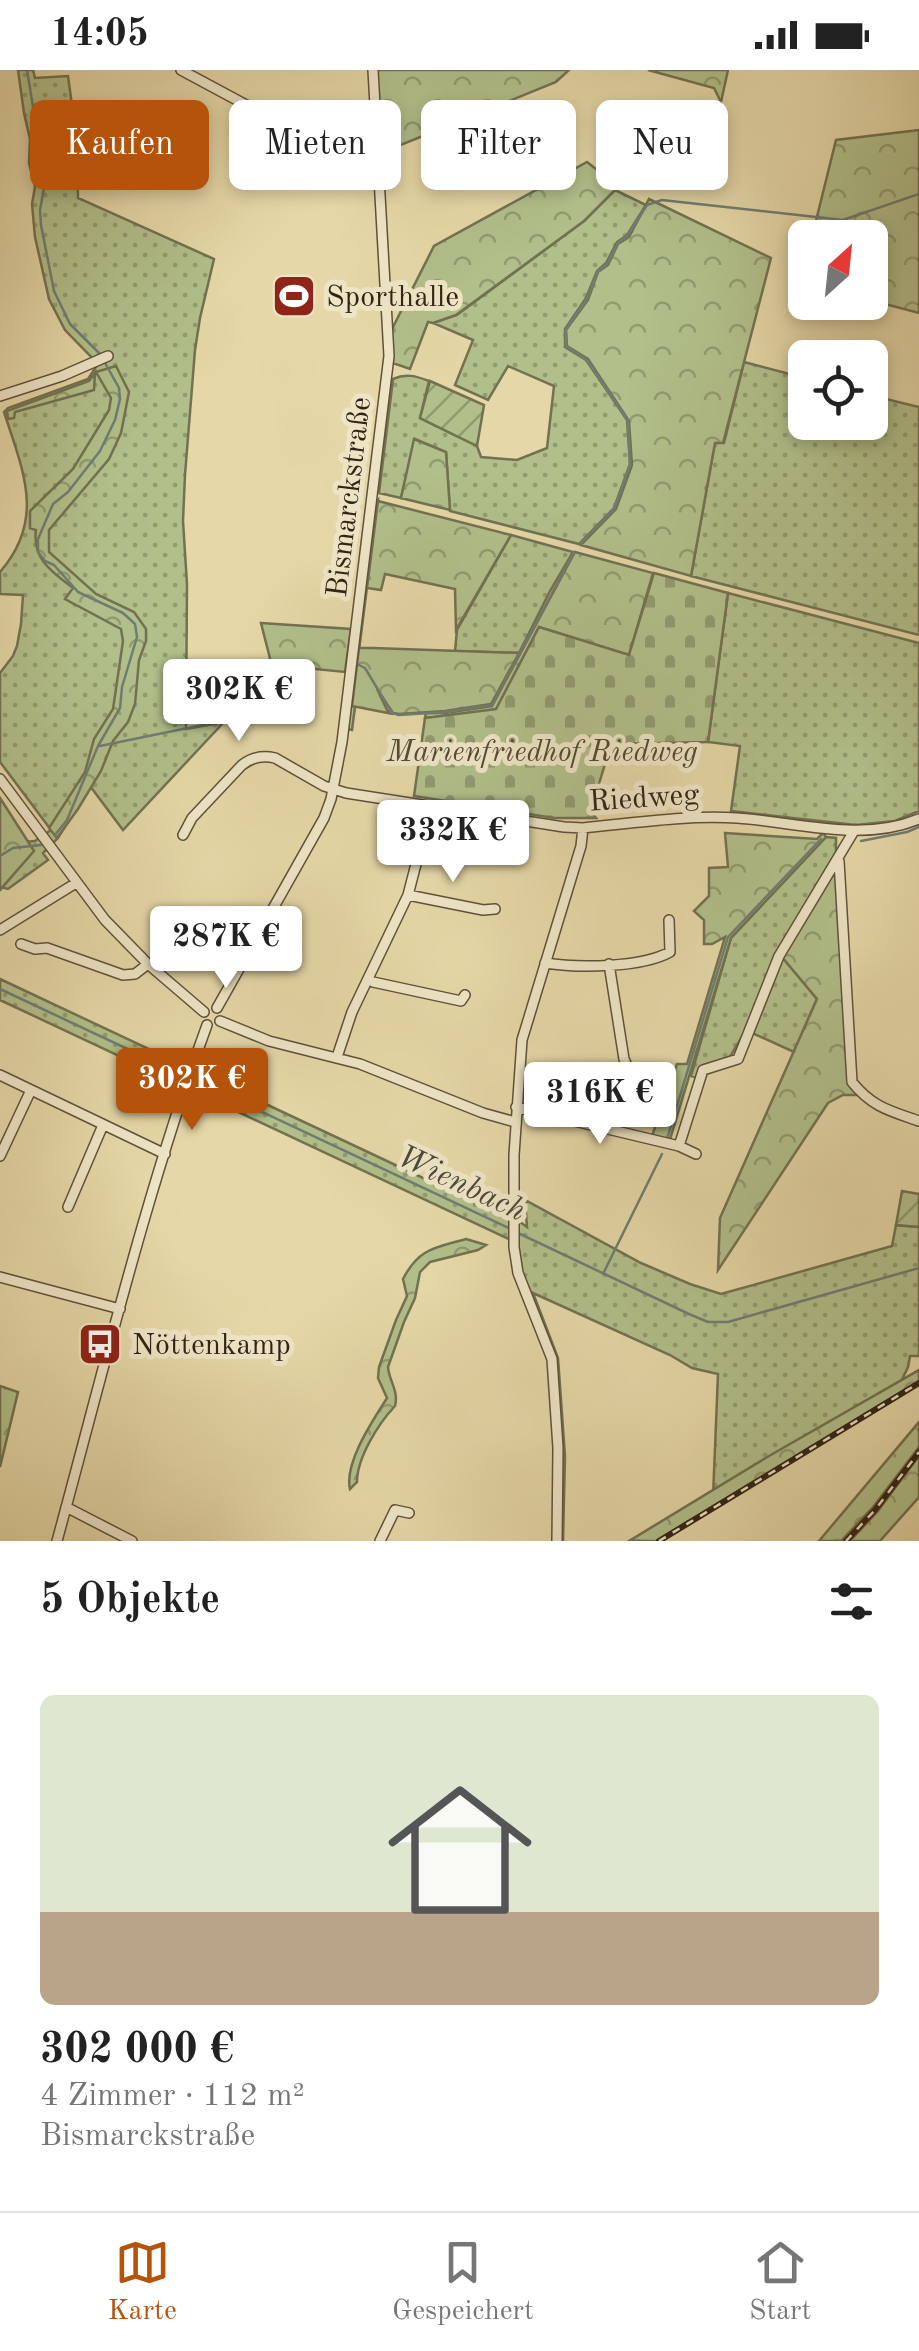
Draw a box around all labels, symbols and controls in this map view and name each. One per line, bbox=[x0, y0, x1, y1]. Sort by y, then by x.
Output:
text: 14:05 bbox=[50, 16, 149, 54]
chip: Kaufen bbox=[30, 100, 209, 190]
chip: Mieten bbox=[229, 100, 401, 190]
chip: Filter bbox=[421, 100, 576, 190]
chip: Neu bbox=[596, 100, 728, 190]
north arrow bbox=[788, 220, 888, 320]
map controls bbox=[788, 220, 888, 440]
sports icon: Sporthalle bbox=[271, 273, 317, 319]
place label: Sporthalle bbox=[326, 283, 459, 313]
button: locate bbox=[788, 340, 888, 440]
street label: Bismarckstraße bbox=[323, 395, 377, 599]
pin: 302K € bbox=[158, 659, 320, 744]
text: 302K € bbox=[185, 675, 293, 707]
park label: Marienfriedhof Riedweg bbox=[385, 738, 698, 768]
street label: Riedweg bbox=[588, 780, 700, 818]
pin: 332K € bbox=[372, 800, 534, 885]
text: 332K € bbox=[399, 816, 507, 848]
pin: 287K € bbox=[145, 906, 307, 991]
text: 287K € bbox=[172, 922, 280, 954]
pin: 302K € bbox=[111, 1048, 273, 1133]
pin: 316K € bbox=[519, 1062, 681, 1147]
text: 302K € bbox=[138, 1064, 246, 1096]
text: 316K € bbox=[546, 1078, 654, 1110]
water label: Wienbach bbox=[391, 1141, 530, 1228]
bus stop icon: Nöttenkamp bbox=[77, 1321, 123, 1367]
place label: Nöttenkamp bbox=[132, 1331, 291, 1361]
icon: filters bbox=[824, 1574, 879, 1629]
text: 5 Objekte bbox=[40, 1580, 220, 1622]
icon: home bbox=[370, 1760, 550, 1940]
text: 302 000 € bbox=[40, 2030, 234, 2072]
text: 4 Zimmer · 112 m² bbox=[40, 2081, 305, 2113]
text: Bismarckstraße bbox=[40, 2121, 255, 2153]
tab: Karte bbox=[108, 2235, 177, 2330]
tab: Gespeichert bbox=[392, 2235, 534, 2330]
tab: Start bbox=[749, 2235, 811, 2330]

